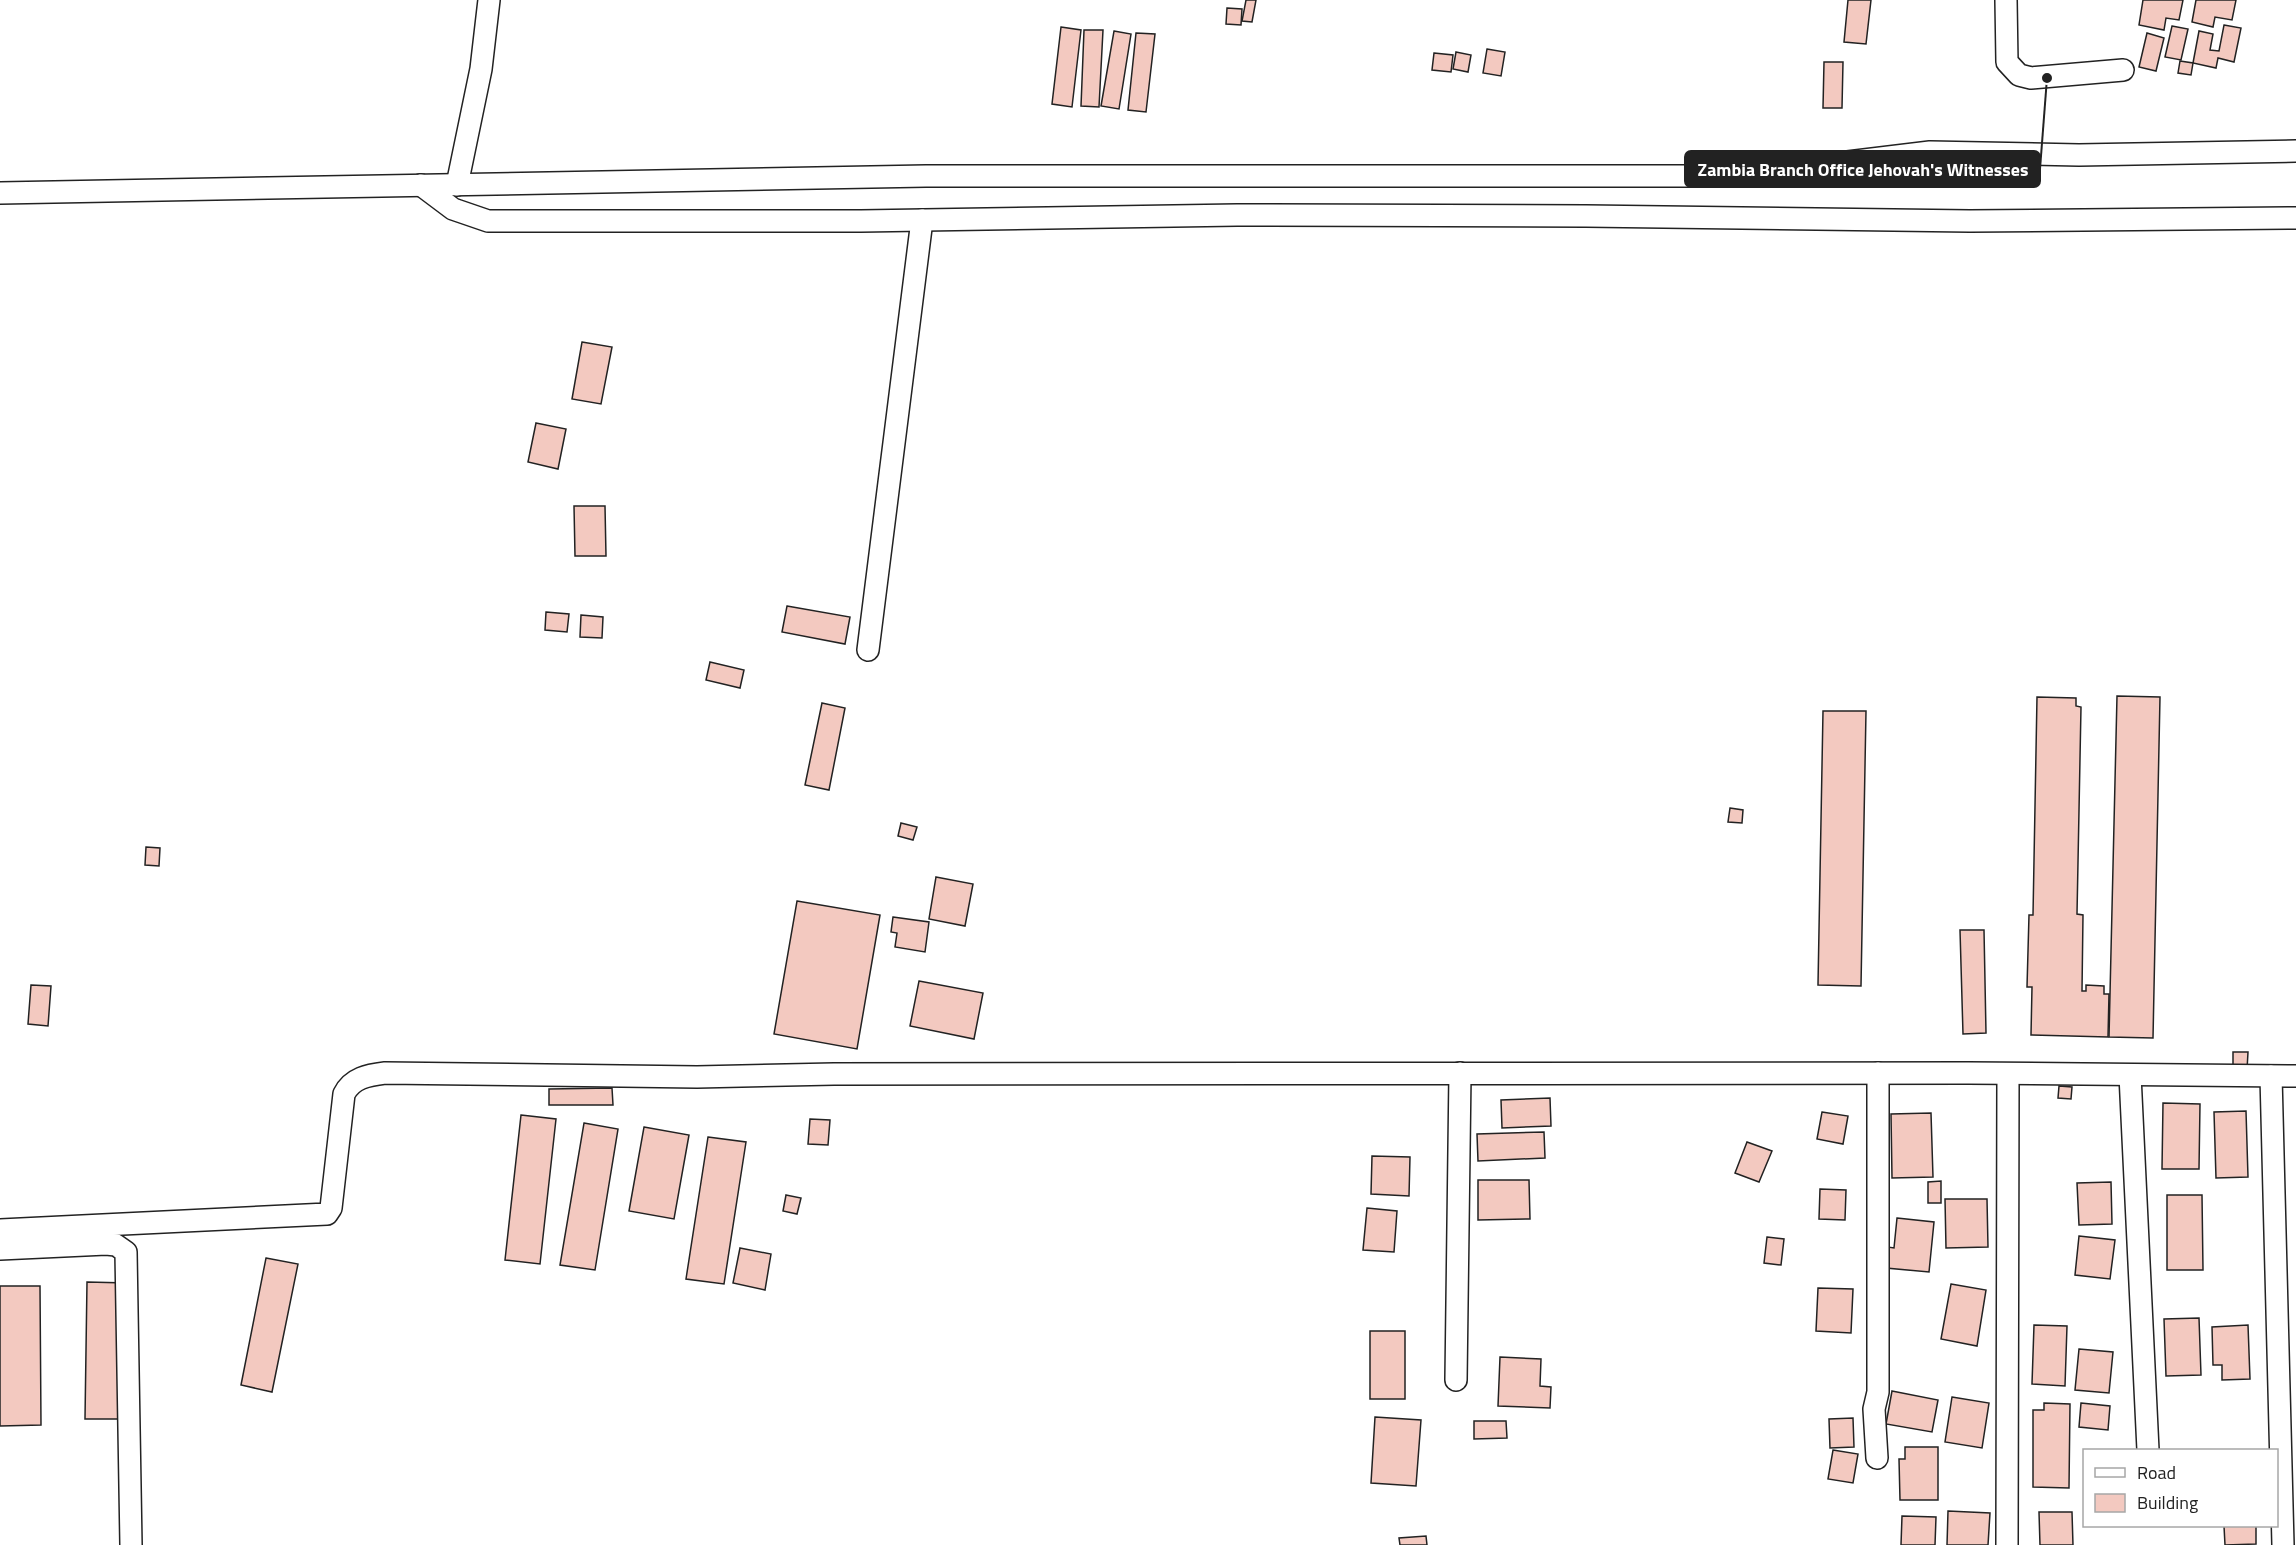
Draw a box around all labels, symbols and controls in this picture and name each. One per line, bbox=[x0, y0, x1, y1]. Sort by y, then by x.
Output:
callout: Zambia Branch Office Jehovah's Witnesses bbox=[1685, 151, 2040, 187]
text: Zambia Branch Office Jehovah's Witnesses bbox=[1698, 156, 2028, 183]
legend bbox=[2083, 1449, 2278, 1527]
text: Road bbox=[2137, 1459, 2176, 1486]
text: Building bbox=[2137, 1489, 2198, 1516]

